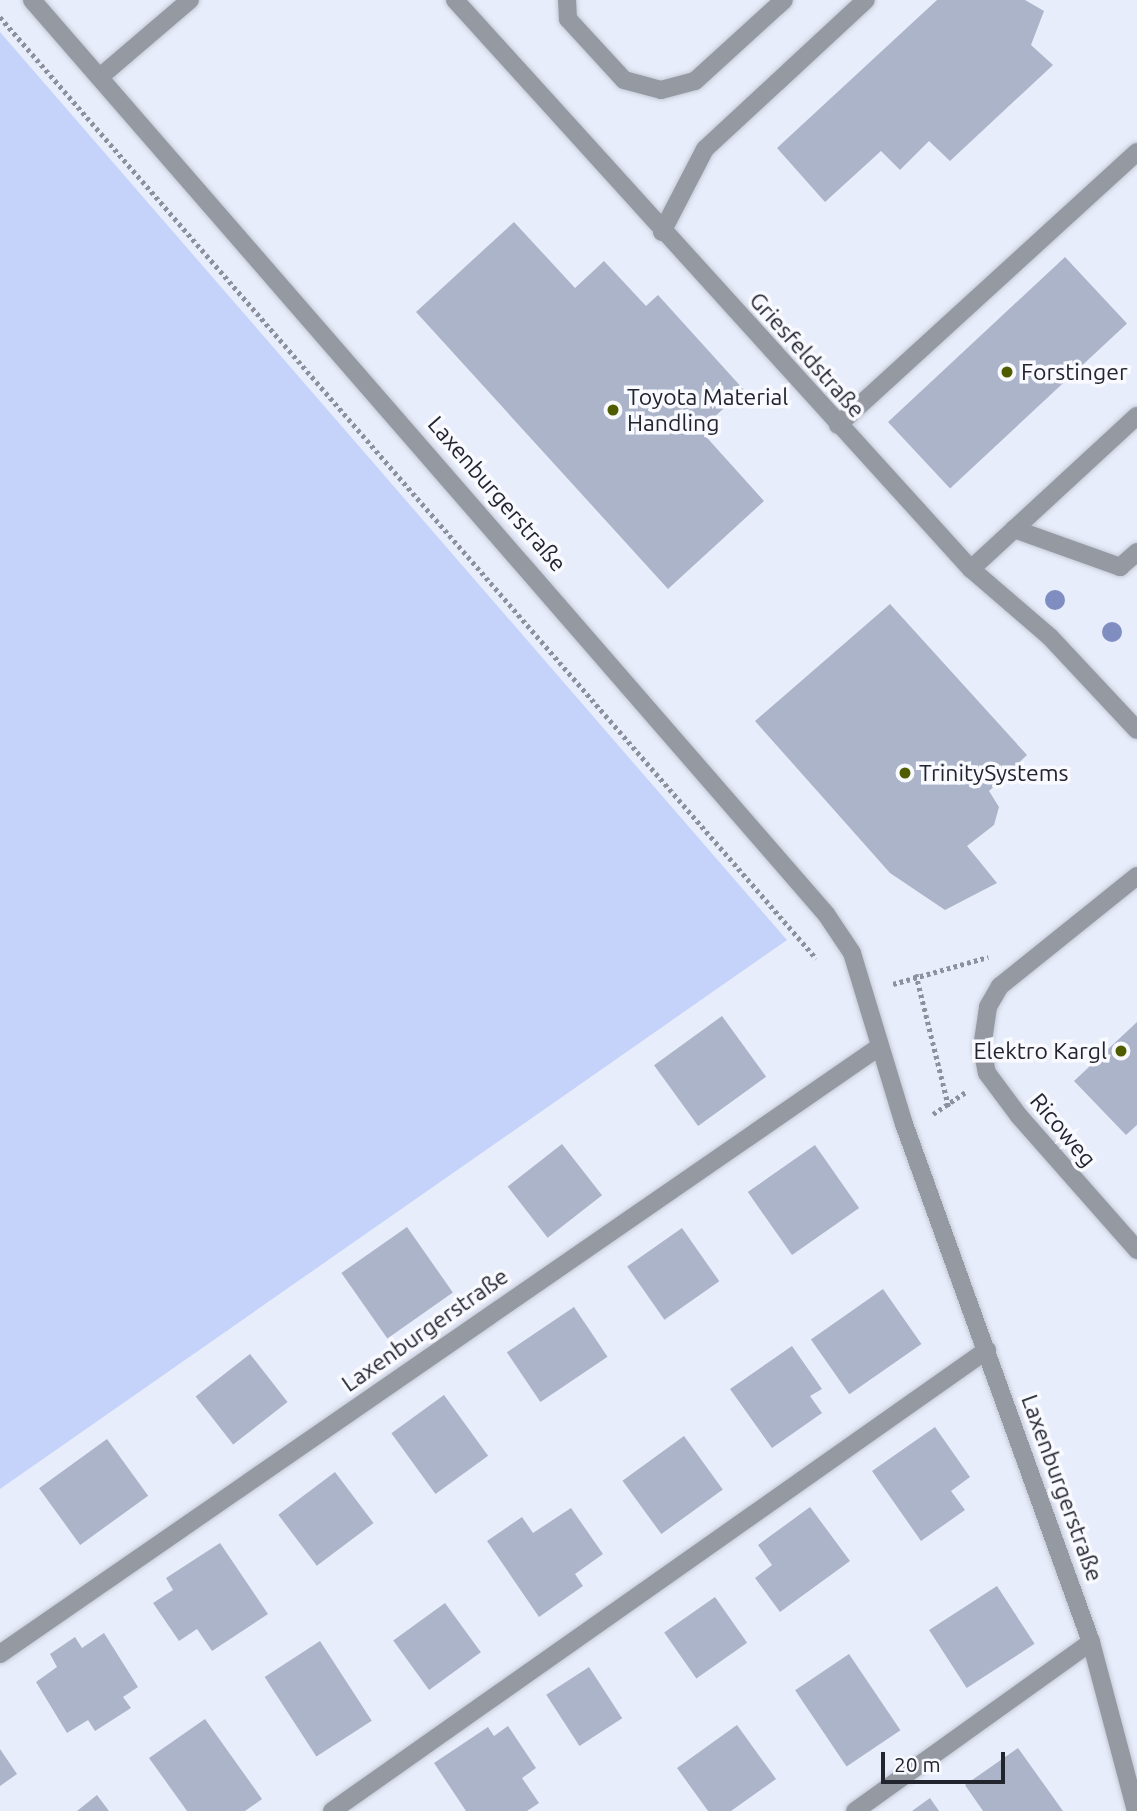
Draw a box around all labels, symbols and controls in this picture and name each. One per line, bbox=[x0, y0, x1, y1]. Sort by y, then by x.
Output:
street label: Griesfeldstraße bbox=[743, 287, 871, 423]
place label: Forstinger bbox=[1021, 358, 1128, 386]
marker: Forstinger bbox=[999, 364, 1015, 380]
place label: Toyota Material Handling bbox=[627, 383, 788, 437]
marker: Toyota Material Handling bbox=[605, 402, 621, 418]
street label: Laxenburgerstraße bbox=[422, 411, 572, 577]
place label: TrinitySystems bbox=[919, 759, 1069, 787]
marker: TrinitySystems bbox=[897, 765, 913, 781]
place label: Elektro Kargl bbox=[974, 1037, 1107, 1065]
marker: Elektro Kargl bbox=[1113, 1043, 1129, 1059]
street label: Ricoweg bbox=[1024, 1088, 1102, 1172]
street label: Laxenburgerstraße bbox=[337, 1262, 513, 1398]
street label: Laxenburgerstraße bbox=[1015, 1391, 1109, 1585]
scale bar bbox=[885, 1738, 1009, 1782]
text: 20 m bbox=[894, 1752, 941, 1776]

